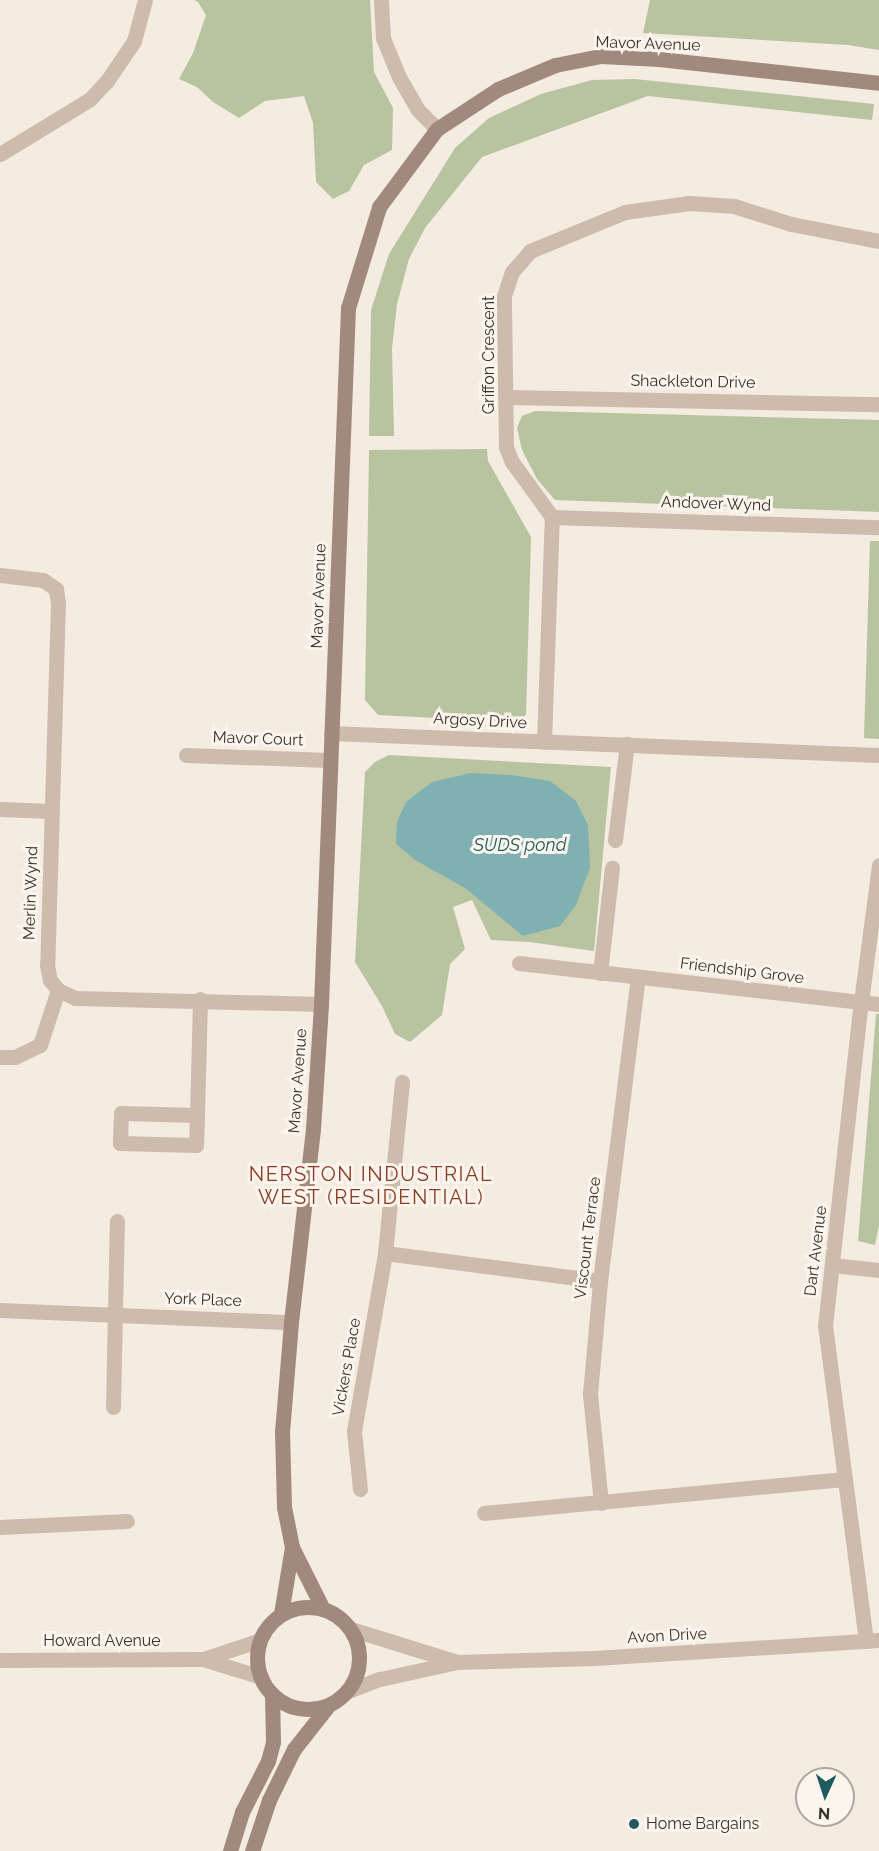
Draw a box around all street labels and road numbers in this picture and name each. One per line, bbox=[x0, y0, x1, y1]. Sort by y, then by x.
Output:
street label: Mavor Avenue bbox=[595, 33, 701, 55]
street label: Griffon Crescent bbox=[479, 296, 499, 414]
street label: Shackleton Drive bbox=[630, 371, 756, 393]
street label: Andover Wynd bbox=[660, 492, 772, 516]
street label: Mavor Avenue bbox=[308, 543, 330, 649]
street label: Argosy Drive bbox=[433, 709, 527, 733]
street label: Mavor Court bbox=[212, 728, 304, 750]
street label: Merlin Wynd bbox=[20, 845, 42, 941]
street label: Friendship Grove bbox=[679, 954, 805, 988]
street label: Mavor Avenue bbox=[285, 1027, 311, 1135]
street label: Viscount Terrace bbox=[571, 1175, 605, 1301]
street label: Dart Avenue bbox=[801, 1205, 831, 1297]
street label: York Place bbox=[164, 1289, 242, 1311]
street label: Vickers Place bbox=[329, 1317, 365, 1417]
street label: Avon Drive bbox=[627, 1624, 707, 1648]
street label: Howard Avenue bbox=[43, 1631, 161, 1651]

